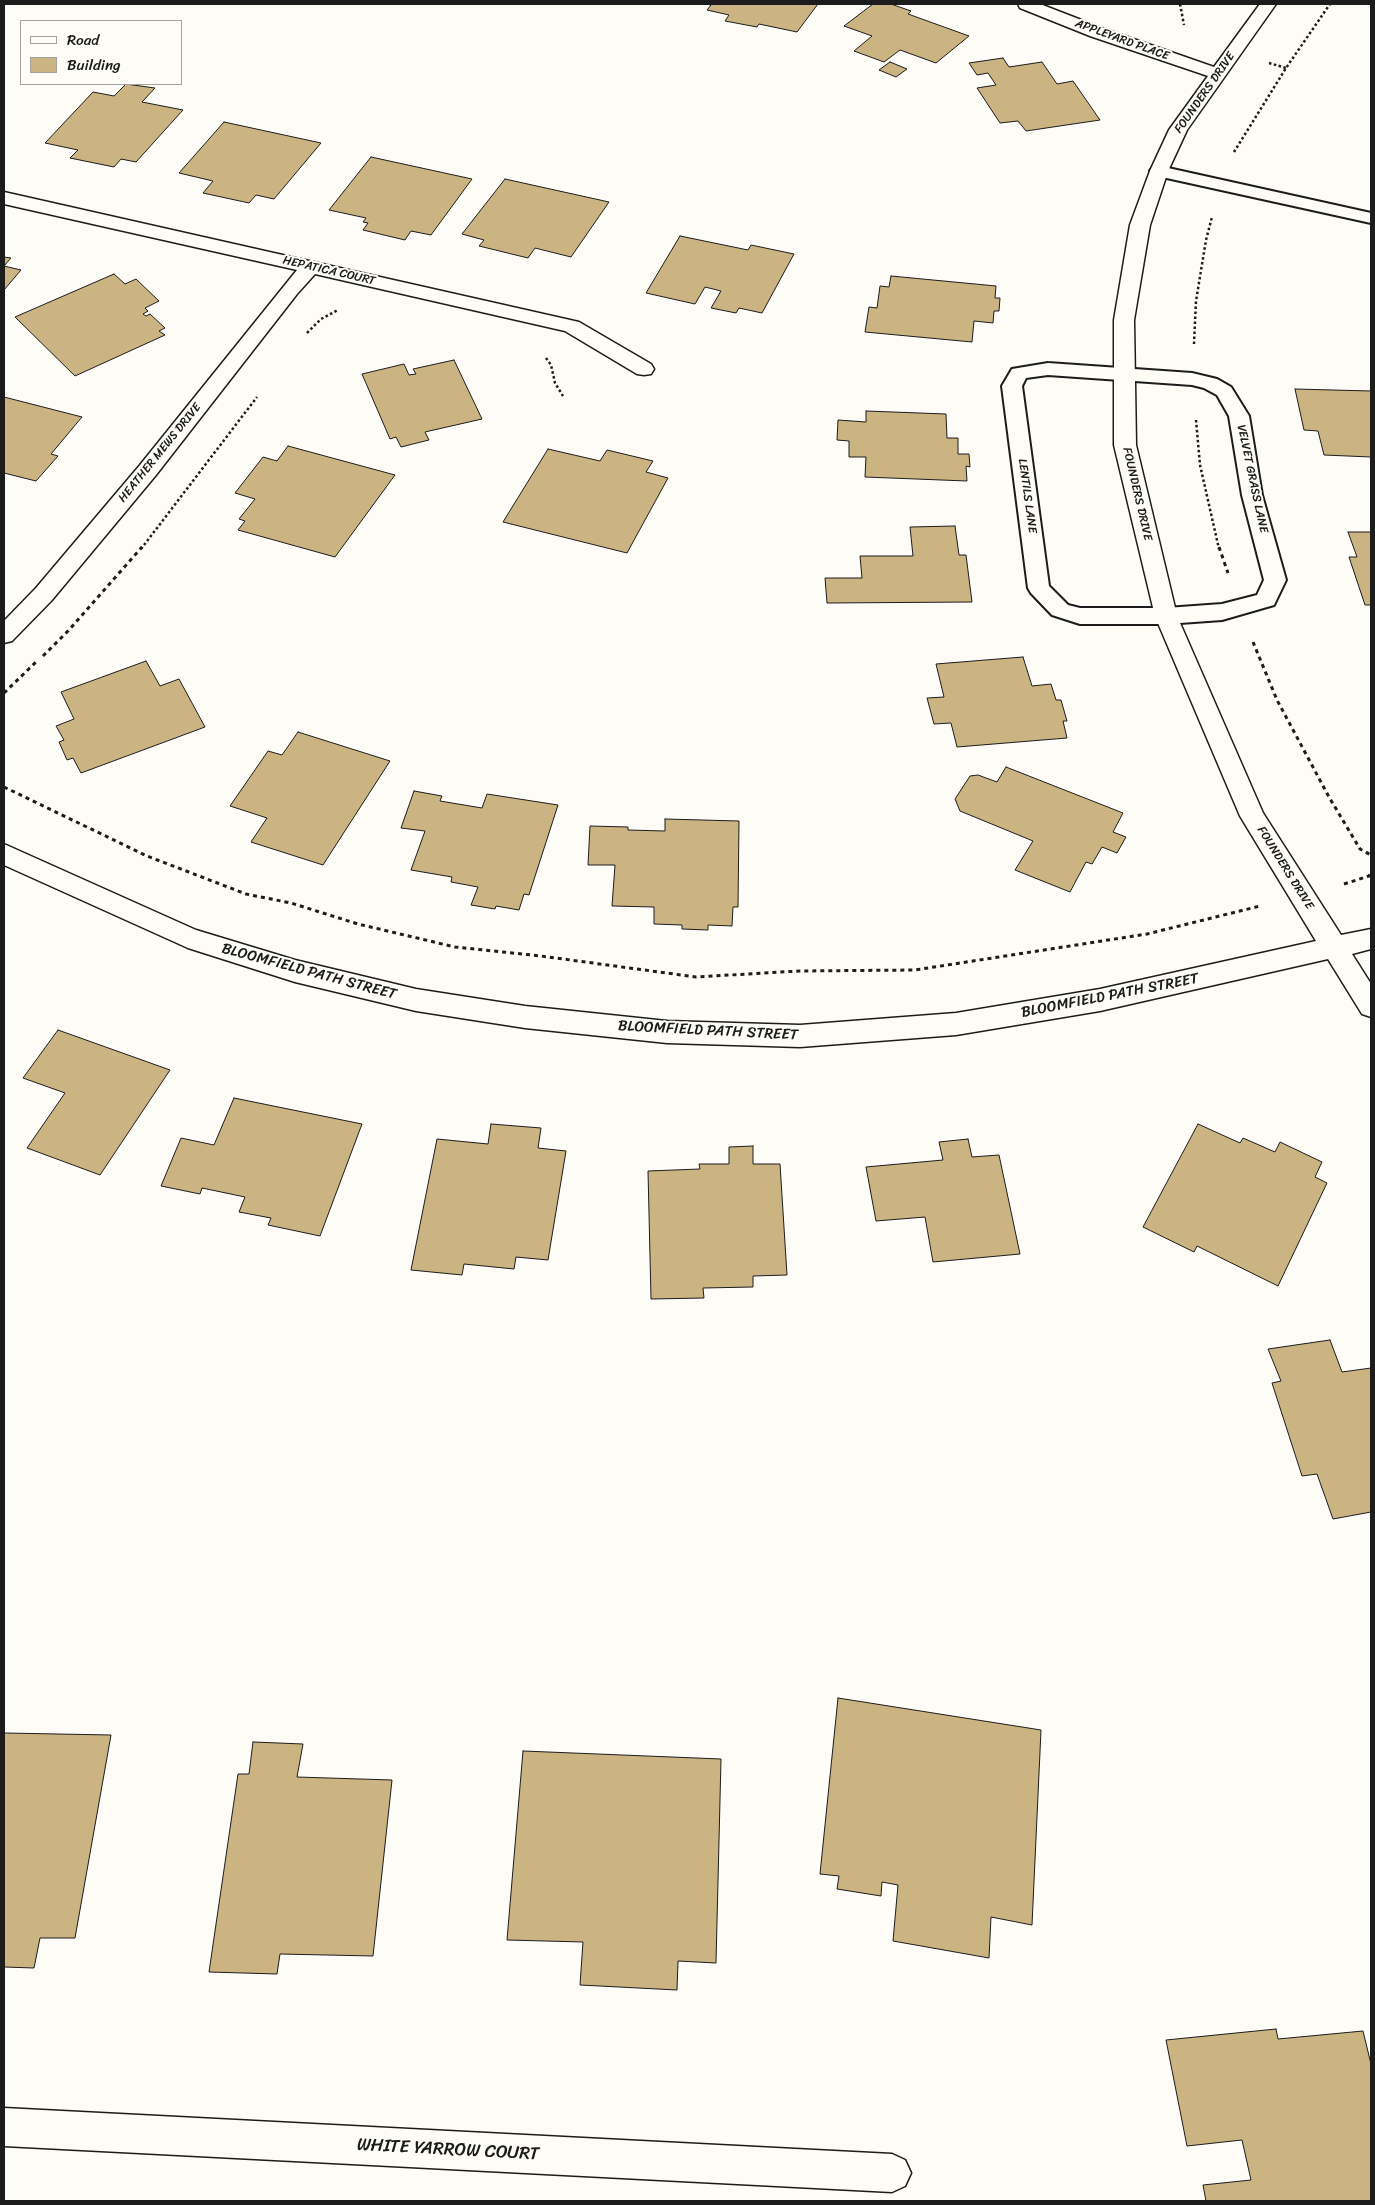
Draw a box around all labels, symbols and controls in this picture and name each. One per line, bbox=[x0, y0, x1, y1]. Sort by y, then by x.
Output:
street label: APPLEYARD PLACE bbox=[1073, 16, 1171, 64]
legend bbox=[20, 20, 182, 85]
text: Road bbox=[67, 27, 99, 53]
street label: FOUNDERS DRIVE bbox=[1172, 50, 1238, 136]
text: Building bbox=[67, 52, 121, 78]
street label: HEPATICA COURT bbox=[281, 253, 377, 289]
street label: HEATHER MEWS DRIVE bbox=[116, 401, 204, 505]
street label: VELVET GRASS LANE bbox=[1233, 424, 1271, 534]
street label: FOUNDERS DRIVE bbox=[1119, 446, 1155, 542]
street label: LENTILS LANE bbox=[1015, 458, 1039, 534]
street label: FOUNDERS DRIVE bbox=[1254, 824, 1316, 912]
street label: BLOOMFIELD PATH STREET bbox=[220, 940, 398, 1004]
street label: BLOOMFIELD PATH STREET bbox=[1020, 970, 1200, 1022]
street label: BLOOMFIELD PATH STREET bbox=[618, 1017, 798, 1045]
street label: WHITE YARROW COURT bbox=[356, 2134, 540, 2166]

